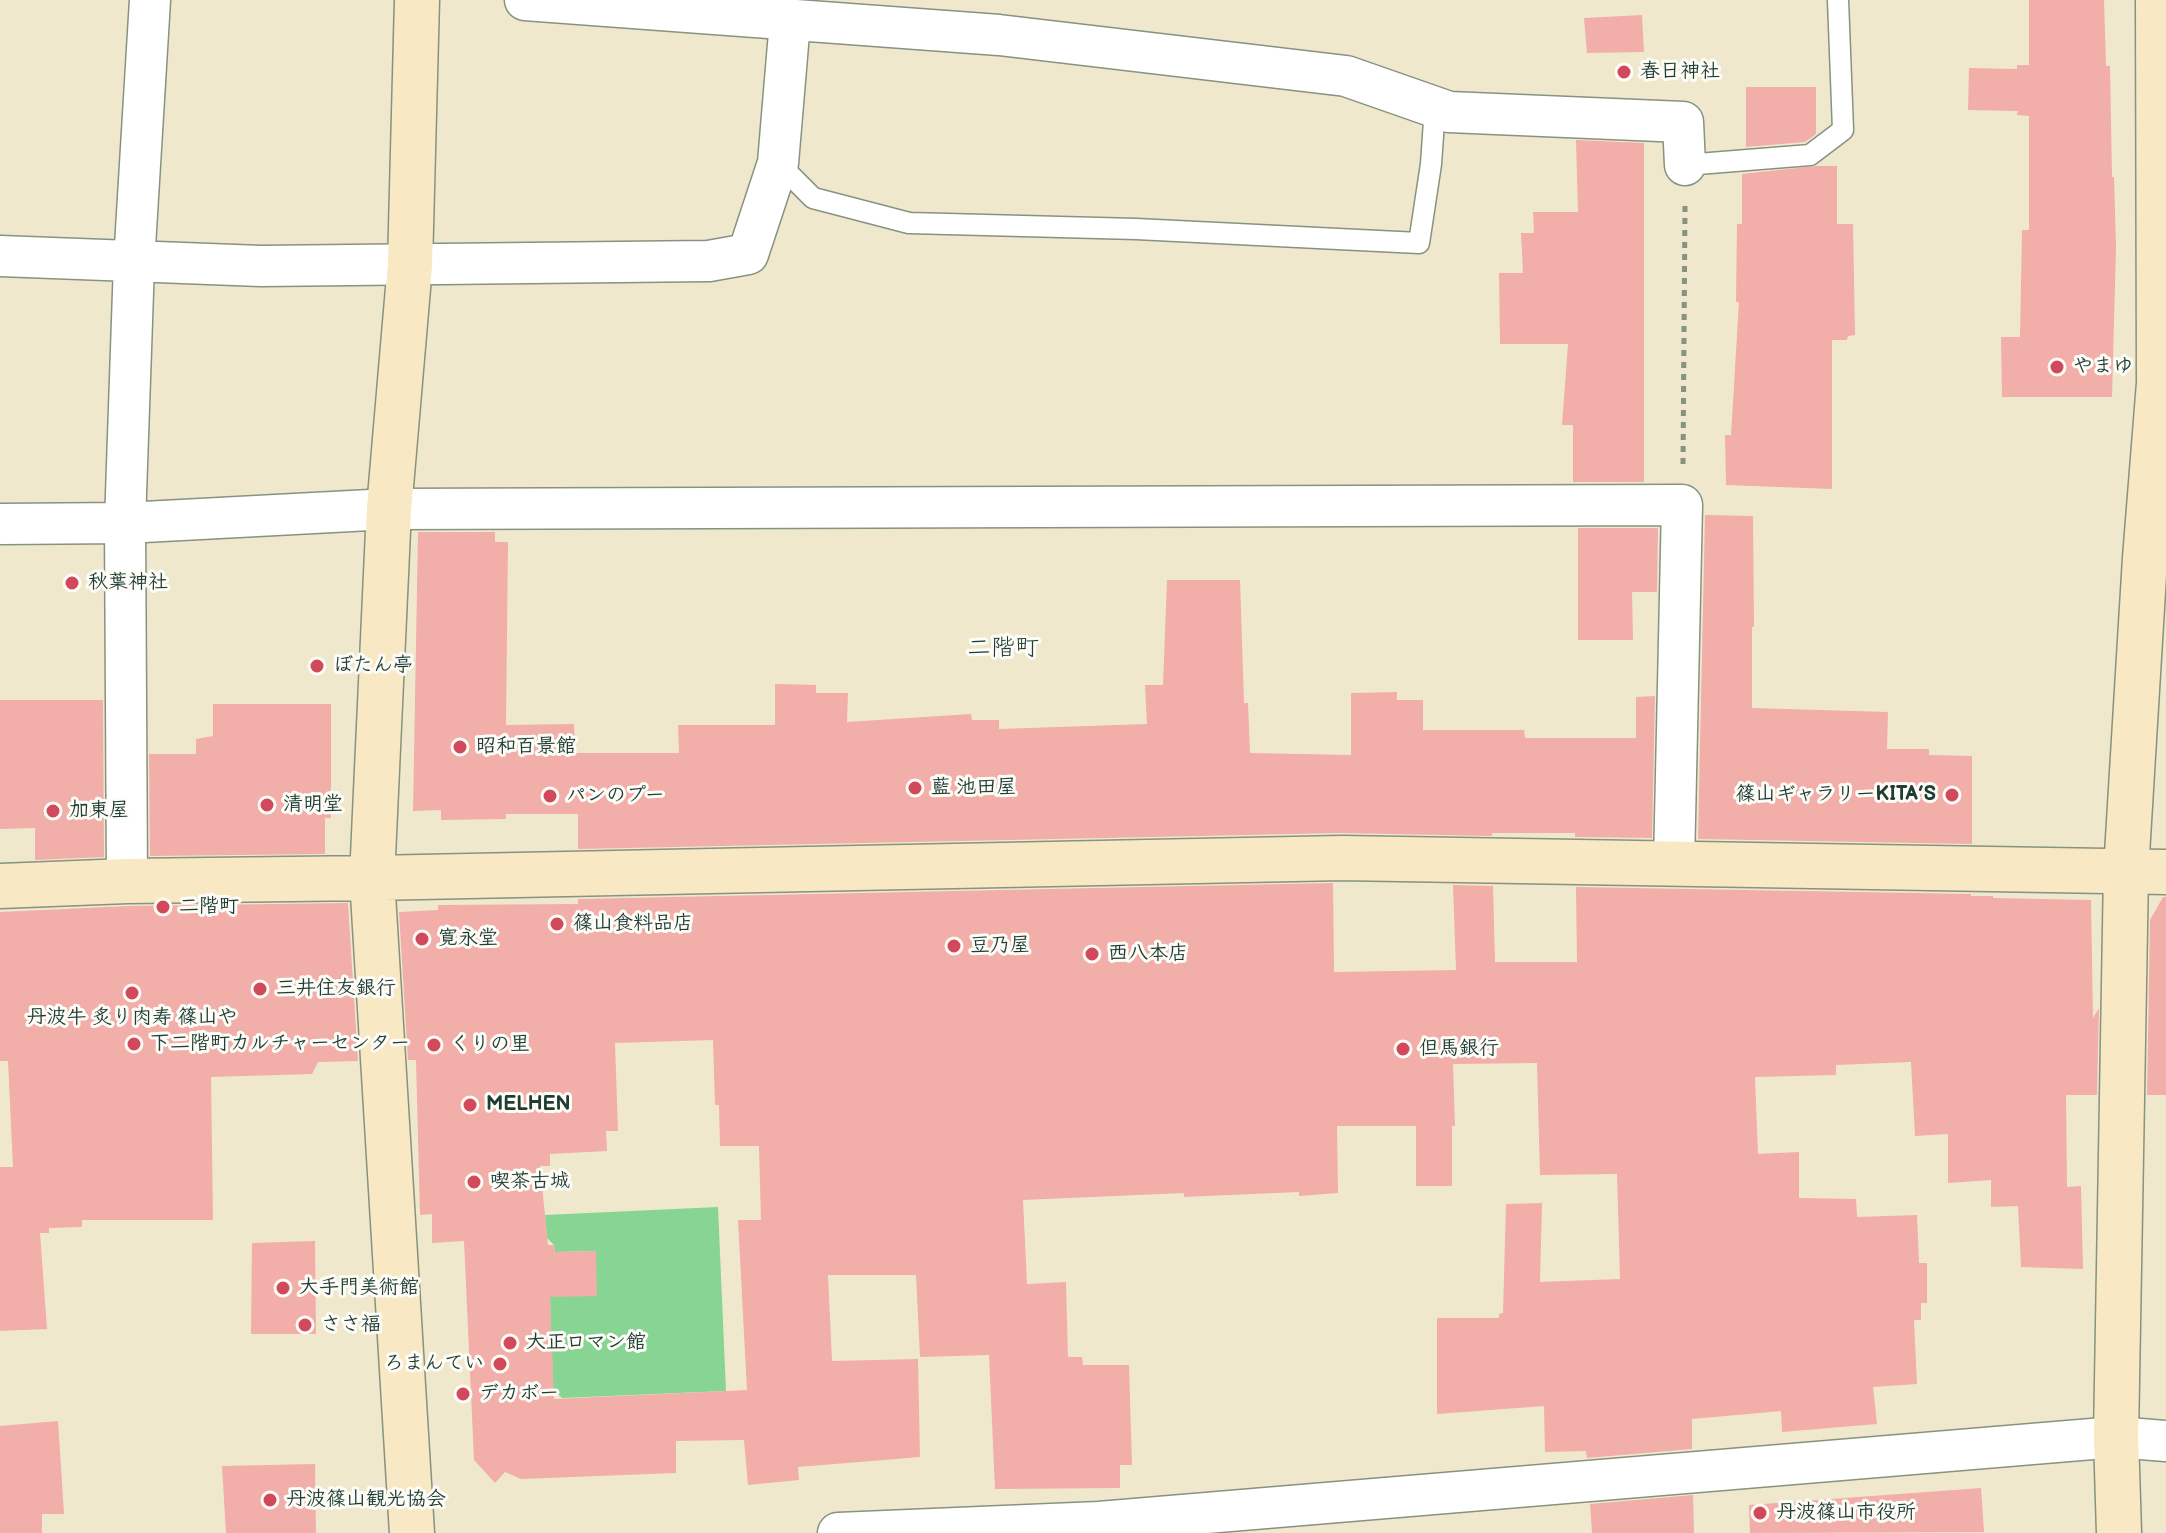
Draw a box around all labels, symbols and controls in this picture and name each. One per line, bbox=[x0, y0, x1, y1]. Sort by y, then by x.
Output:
place label: 春日神社 bbox=[1640, 60, 1720, 84]
marker: 春日神社 bbox=[1615, 63, 1633, 81]
place label: やまゆ bbox=[2073, 355, 2133, 379]
marker: やまゆ bbox=[2048, 358, 2066, 376]
place label: 秋葉神社 bbox=[88, 571, 168, 595]
marker: 秋葉神社 bbox=[63, 574, 81, 592]
district label: 二階町 bbox=[967, 635, 1039, 663]
place label: ぼたん亭 bbox=[333, 654, 413, 678]
marker: ぼたん亭 bbox=[308, 657, 326, 675]
place label: 昭和百景館 bbox=[476, 735, 576, 759]
marker: 昭和百景館 bbox=[451, 738, 469, 756]
place label: 藍 池田屋 bbox=[931, 776, 1016, 800]
marker: 藍 池田屋 bbox=[906, 779, 924, 797]
place label: 篠山ギャラリーKITA’S bbox=[1736, 783, 1936, 807]
place label: パンのプー bbox=[566, 784, 665, 808]
marker: 篠山ギャラリーKITA’S bbox=[1943, 786, 1961, 804]
marker: パンのプー bbox=[541, 787, 559, 805]
place label: 清明堂 bbox=[283, 793, 343, 817]
marker: 清明堂 bbox=[258, 796, 276, 814]
place label: 加東屋 bbox=[69, 799, 129, 823]
marker: 加東屋 bbox=[44, 802, 62, 820]
place label: 二階町 bbox=[179, 895, 239, 919]
marker: 二階町 bbox=[154, 898, 172, 916]
place label: 篠山食料品店 bbox=[573, 912, 693, 936]
marker: 篠山食料品店 bbox=[548, 915, 566, 933]
place label: 寛永堂 bbox=[438, 927, 498, 951]
marker: 寛永堂 bbox=[413, 930, 431, 948]
place label: 豆乃屋 bbox=[970, 934, 1030, 958]
marker: 豆乃屋 bbox=[945, 937, 963, 955]
place label: 西八本店 bbox=[1108, 942, 1188, 966]
marker: 西八本店 bbox=[1083, 945, 1101, 963]
place label: 三井住友銀行 bbox=[276, 977, 396, 1001]
marker: 三井住友銀行 bbox=[251, 980, 269, 998]
marker: 丹波牛 炙り肉寿 篠山や bbox=[123, 984, 141, 1002]
place label: 丹波牛 炙り肉寿 篠山や bbox=[27, 1006, 237, 1030]
place label: 下二階町カルチャーセンター bbox=[150, 1032, 410, 1056]
place label: くりの里 bbox=[450, 1033, 530, 1057]
marker: 下二階町カルチャーセンター bbox=[125, 1035, 143, 1053]
marker: くりの里 bbox=[425, 1036, 443, 1054]
place label: 但馬銀行 bbox=[1419, 1037, 1499, 1061]
marker: 但馬銀行 bbox=[1394, 1040, 1412, 1058]
place label: MELHEN bbox=[486, 1093, 571, 1117]
marker: MELHEN bbox=[461, 1096, 479, 1114]
place label: 喫茶古城 bbox=[490, 1170, 570, 1194]
marker: 喫茶古城 bbox=[465, 1173, 483, 1191]
place label: 大手門美術館 bbox=[299, 1276, 419, 1300]
marker: 大手門美術館 bbox=[274, 1279, 292, 1297]
place label: ささ福 bbox=[321, 1313, 381, 1337]
marker: ささ福 bbox=[296, 1316, 314, 1334]
place label: 大正ロマン館 bbox=[526, 1331, 646, 1355]
marker: 大正ロマン館 bbox=[501, 1334, 519, 1352]
place label: ろまんてい bbox=[384, 1352, 484, 1376]
marker: ろまんてい bbox=[491, 1355, 509, 1373]
place label: デカボー bbox=[479, 1382, 559, 1406]
marker: デカボー bbox=[454, 1385, 472, 1403]
place label: 丹波篠山観光協会 bbox=[286, 1488, 446, 1512]
marker: 丹波篠山観光協会 bbox=[261, 1491, 279, 1509]
place label: 丹波篠山市役所 bbox=[1776, 1501, 1916, 1525]
marker: 丹波篠山市役所 bbox=[1751, 1504, 1769, 1522]

